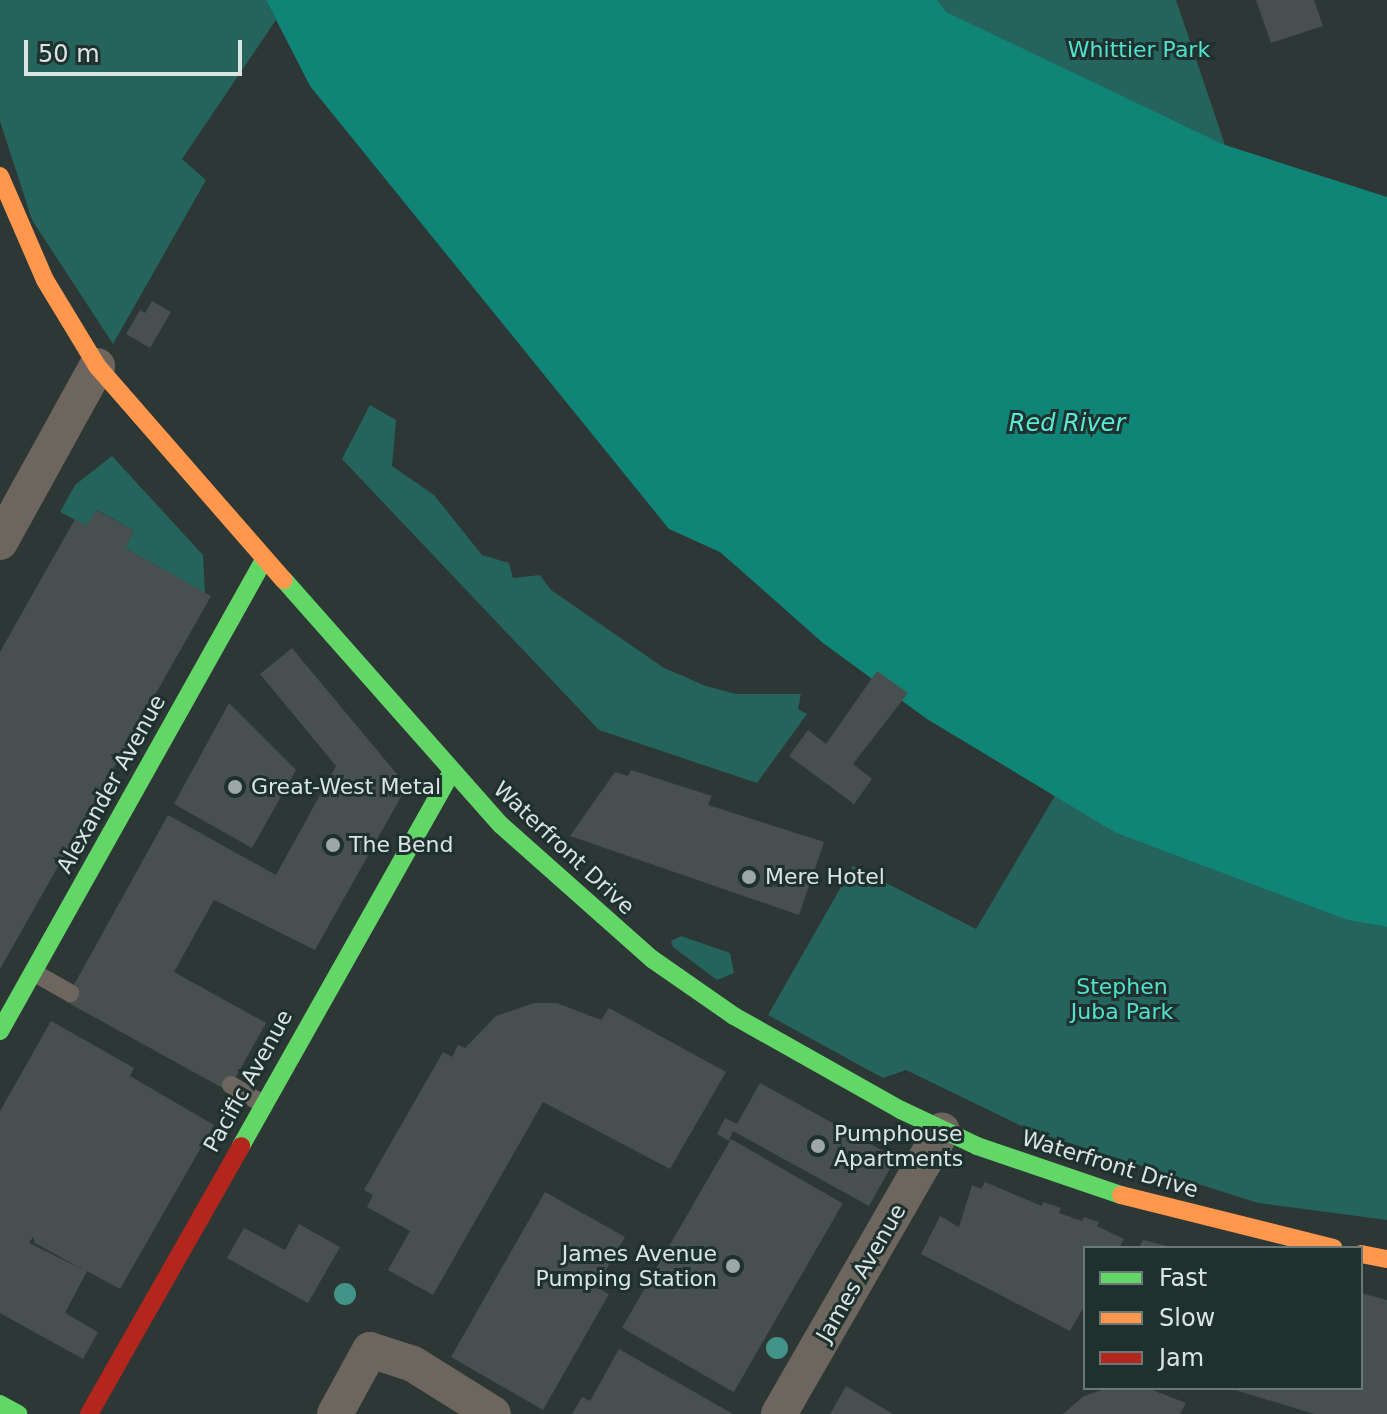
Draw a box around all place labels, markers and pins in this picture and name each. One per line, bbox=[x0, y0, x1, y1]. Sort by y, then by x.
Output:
place label: Great-West Metal bbox=[251, 774, 441, 800]
marker: Great-West Metal bbox=[226, 778, 244, 796]
place label: The Bend bbox=[349, 832, 453, 858]
marker: The Bend bbox=[324, 836, 342, 854]
place label: Mere Hotel bbox=[765, 864, 885, 890]
marker: Mere Hotel bbox=[740, 868, 758, 886]
place label: Pumphouse Apartments bbox=[834, 1120, 963, 1172]
marker: Pumphouse Apartments bbox=[809, 1137, 827, 1155]
place label: James Avenue Pumping Station bbox=[536, 1240, 717, 1292]
marker: James Avenue Pumping Station bbox=[724, 1257, 742, 1275]

